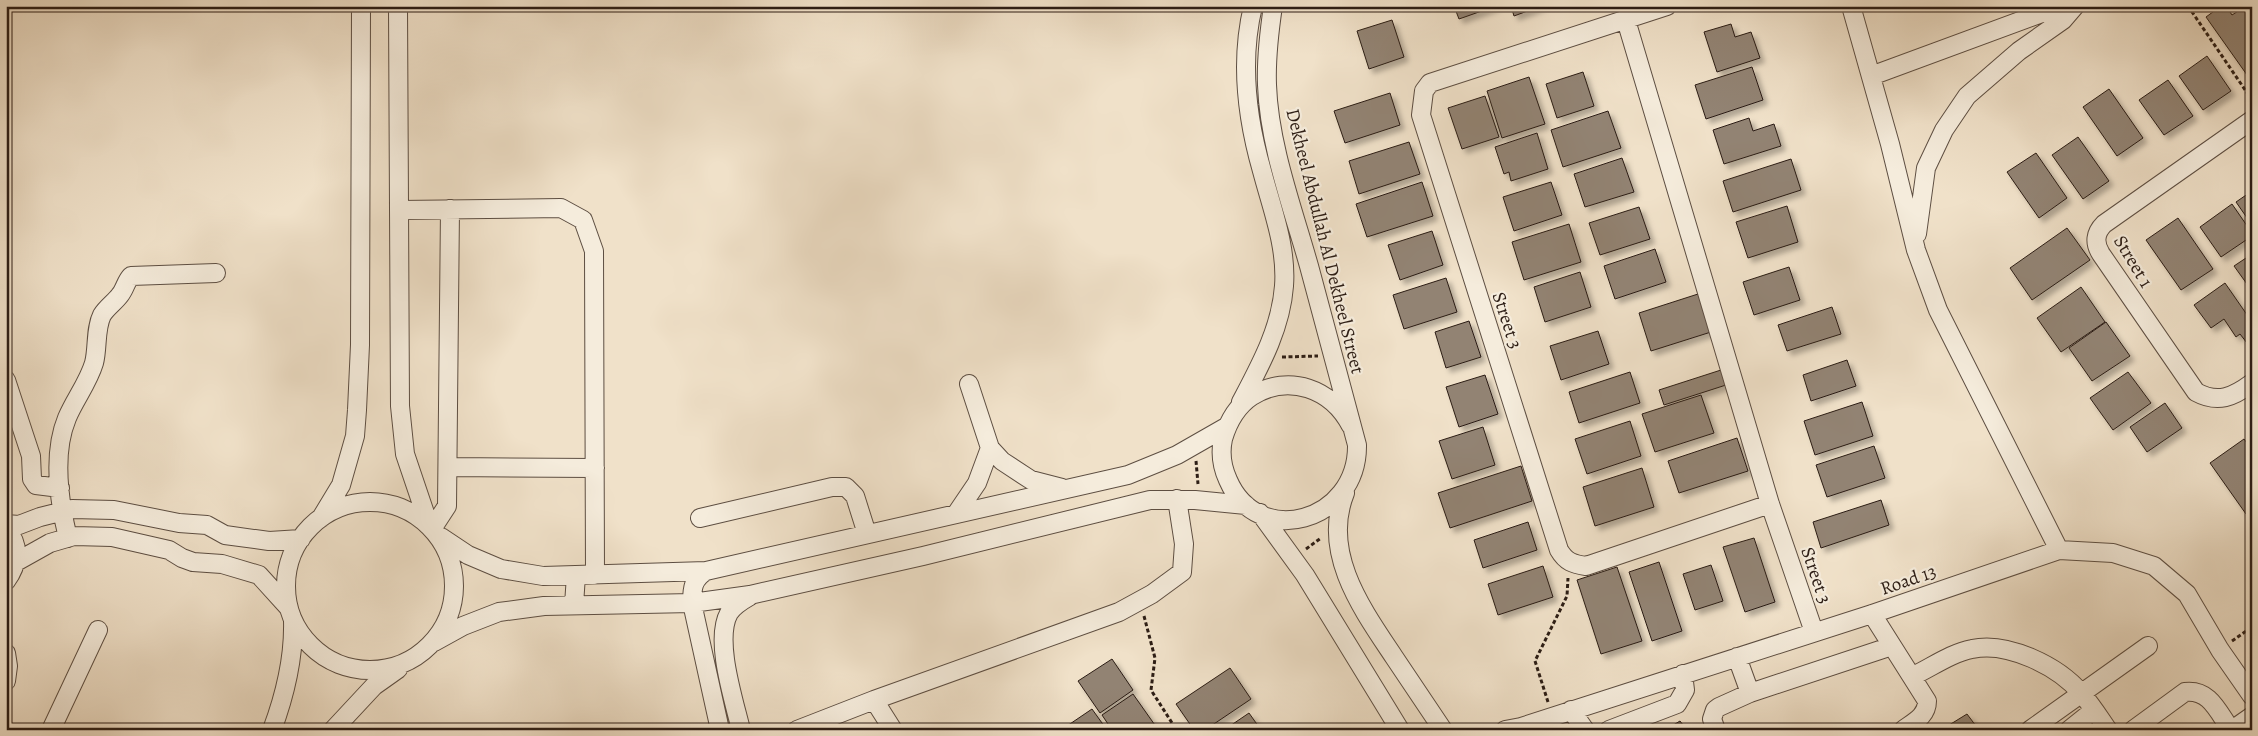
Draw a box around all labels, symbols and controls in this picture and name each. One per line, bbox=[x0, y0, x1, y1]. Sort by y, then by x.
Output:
street label: Dekheel Abdullah Al Dekheel Street bbox=[1279, 106, 1371, 377]
street label: Street 1 bbox=[2107, 230, 2159, 293]
street label: Street 3 bbox=[1486, 289, 1528, 352]
street label: Street 3 bbox=[1794, 543, 1838, 607]
street label: Road 13 bbox=[1877, 558, 1940, 602]

